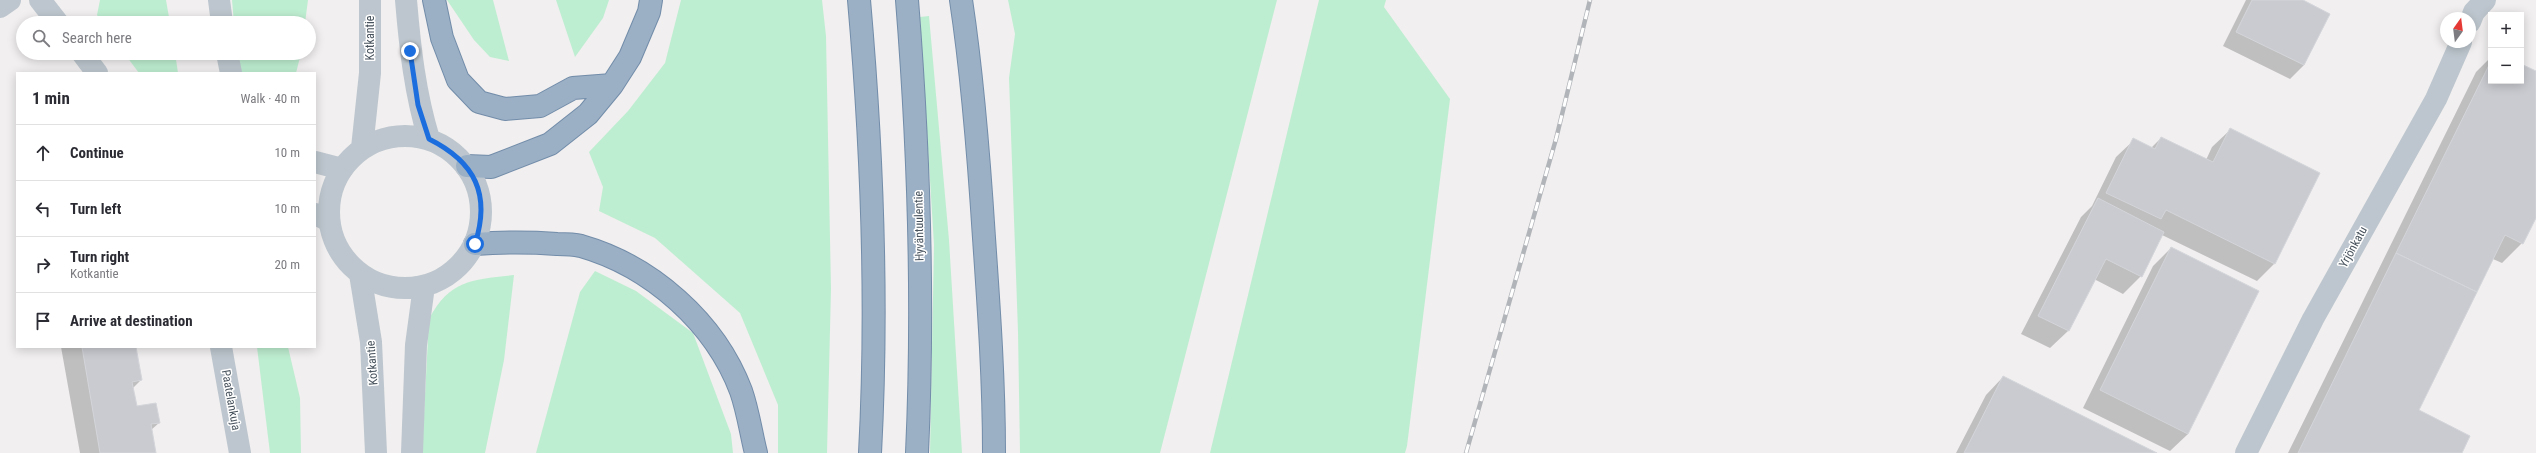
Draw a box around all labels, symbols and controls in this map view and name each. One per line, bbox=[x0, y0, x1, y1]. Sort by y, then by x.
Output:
north arrow bbox=[2440, 12, 2476, 48]
map controls bbox=[2488, 12, 2524, 84]
button: + bbox=[2488, 12, 2524, 48]
street label: Kotkantie bbox=[363, 15, 377, 60]
search box bbox=[16, 16, 316, 60]
icon: search bbox=[30, 27, 52, 49]
text: Search here bbox=[62, 29, 132, 47]
route end bbox=[401, 42, 419, 60]
button: − bbox=[2488, 48, 2524, 84]
text: 1 min bbox=[32, 88, 70, 108]
text: Walk · 40 m bbox=[240, 91, 300, 106]
icon: ahead bbox=[32, 142, 54, 164]
text: Continue bbox=[70, 144, 124, 162]
text: 10 m bbox=[274, 145, 300, 160]
street label: Hyväntuulentie bbox=[911, 190, 927, 261]
icon: left bbox=[32, 198, 54, 220]
text: Turn left bbox=[70, 200, 121, 218]
text: 10 m bbox=[274, 201, 300, 216]
street label: Yrjönkatu bbox=[2336, 224, 2370, 270]
route start bbox=[466, 235, 484, 253]
text: Turn right bbox=[70, 248, 129, 266]
icon: right bbox=[32, 254, 54, 276]
text: 20 m bbox=[274, 257, 300, 272]
text: Kotkantie bbox=[70, 266, 119, 281]
icon: arrive bbox=[32, 310, 54, 332]
text: Arrive at destination bbox=[70, 312, 193, 330]
street label: Kotkantie bbox=[363, 340, 381, 386]
street label: Paatelankuja bbox=[219, 369, 243, 432]

